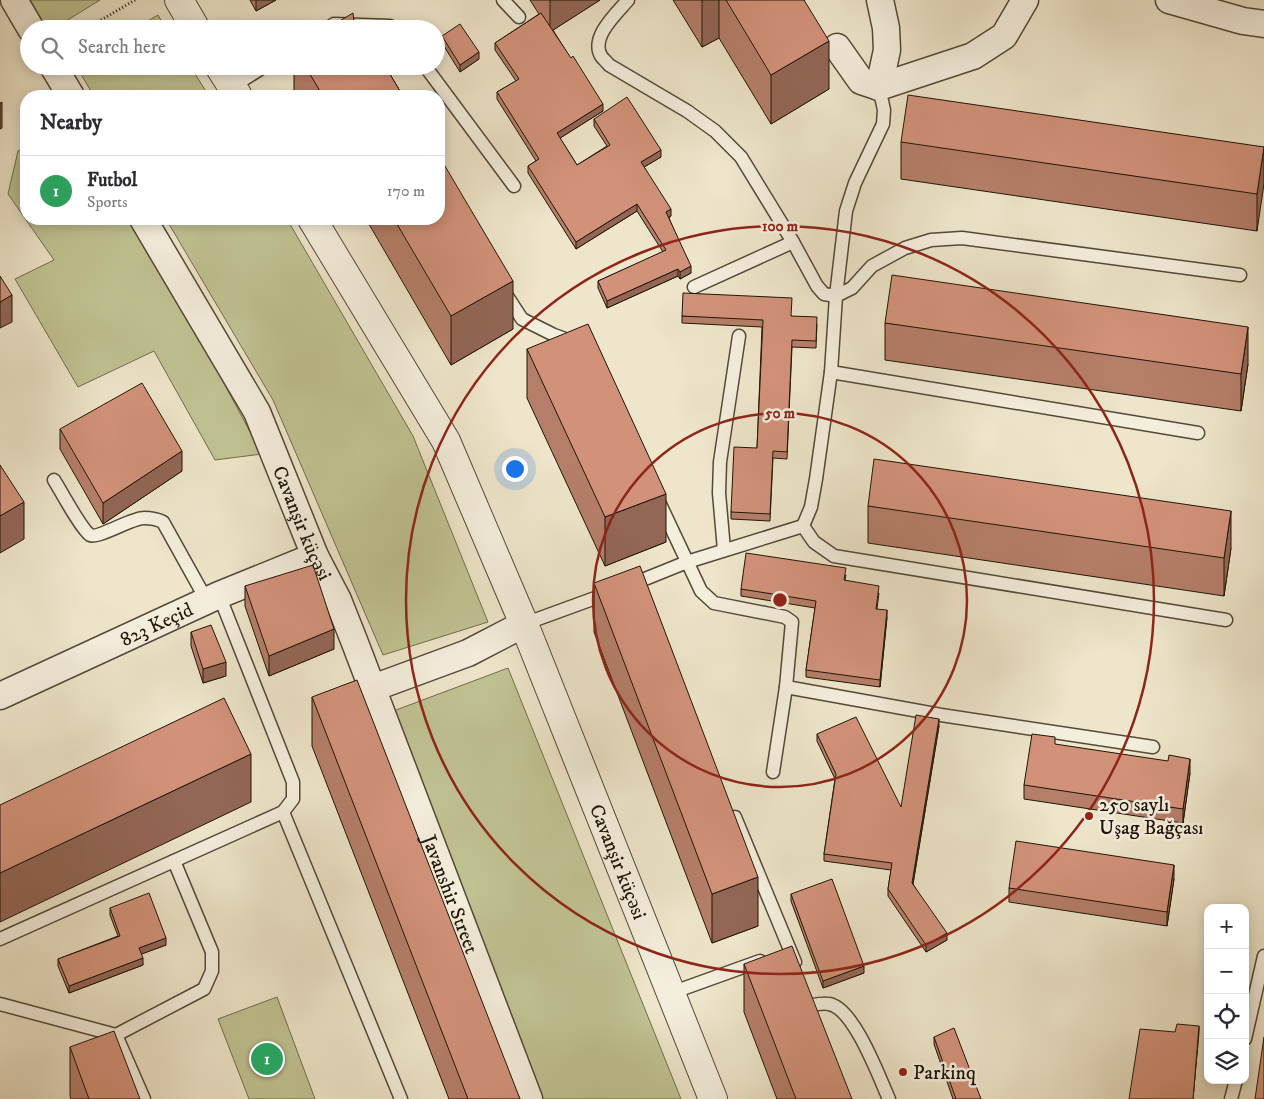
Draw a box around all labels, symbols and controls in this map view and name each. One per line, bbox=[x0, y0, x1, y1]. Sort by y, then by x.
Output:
search box bbox=[20, 20, 445, 75]
icon: search bbox=[38, 34, 66, 62]
text: Search here bbox=[78, 36, 166, 59]
text: Nearby bbox=[40, 110, 102, 136]
text: Futbol bbox=[87, 169, 137, 192]
text: 1 bbox=[53, 181, 59, 201]
text: 170 m bbox=[387, 181, 425, 201]
text: Sports bbox=[87, 192, 128, 212]
text: 100 m bbox=[762, 217, 799, 236]
text: 50 m bbox=[764, 404, 796, 423]
your location bbox=[502, 456, 528, 482]
street label: Cavanşir küçəsi bbox=[266, 462, 337, 585]
centre of rings bbox=[771, 591, 789, 609]
street label: 823 Keçid bbox=[116, 598, 197, 653]
place label: 250 saylı Uşag Bağçası bbox=[1099, 793, 1204, 841]
street label: Cavanşir küçəsi bbox=[583, 801, 651, 923]
marker: 250 saylı Uşag Bağçası bbox=[1083, 810, 1095, 822]
street label: Javanshir Street bbox=[415, 830, 483, 958]
map controls bbox=[1204, 904, 1249, 1084]
button: + bbox=[1204, 904, 1249, 949]
button: − bbox=[1204, 949, 1249, 994]
button: locate bbox=[1204, 994, 1249, 1039]
button: layers bbox=[1204, 1039, 1249, 1084]
pin: 1 bbox=[251, 1040, 283, 1078]
place label: Parkinq bbox=[913, 1061, 977, 1086]
marker: Parkinq bbox=[897, 1066, 909, 1078]

